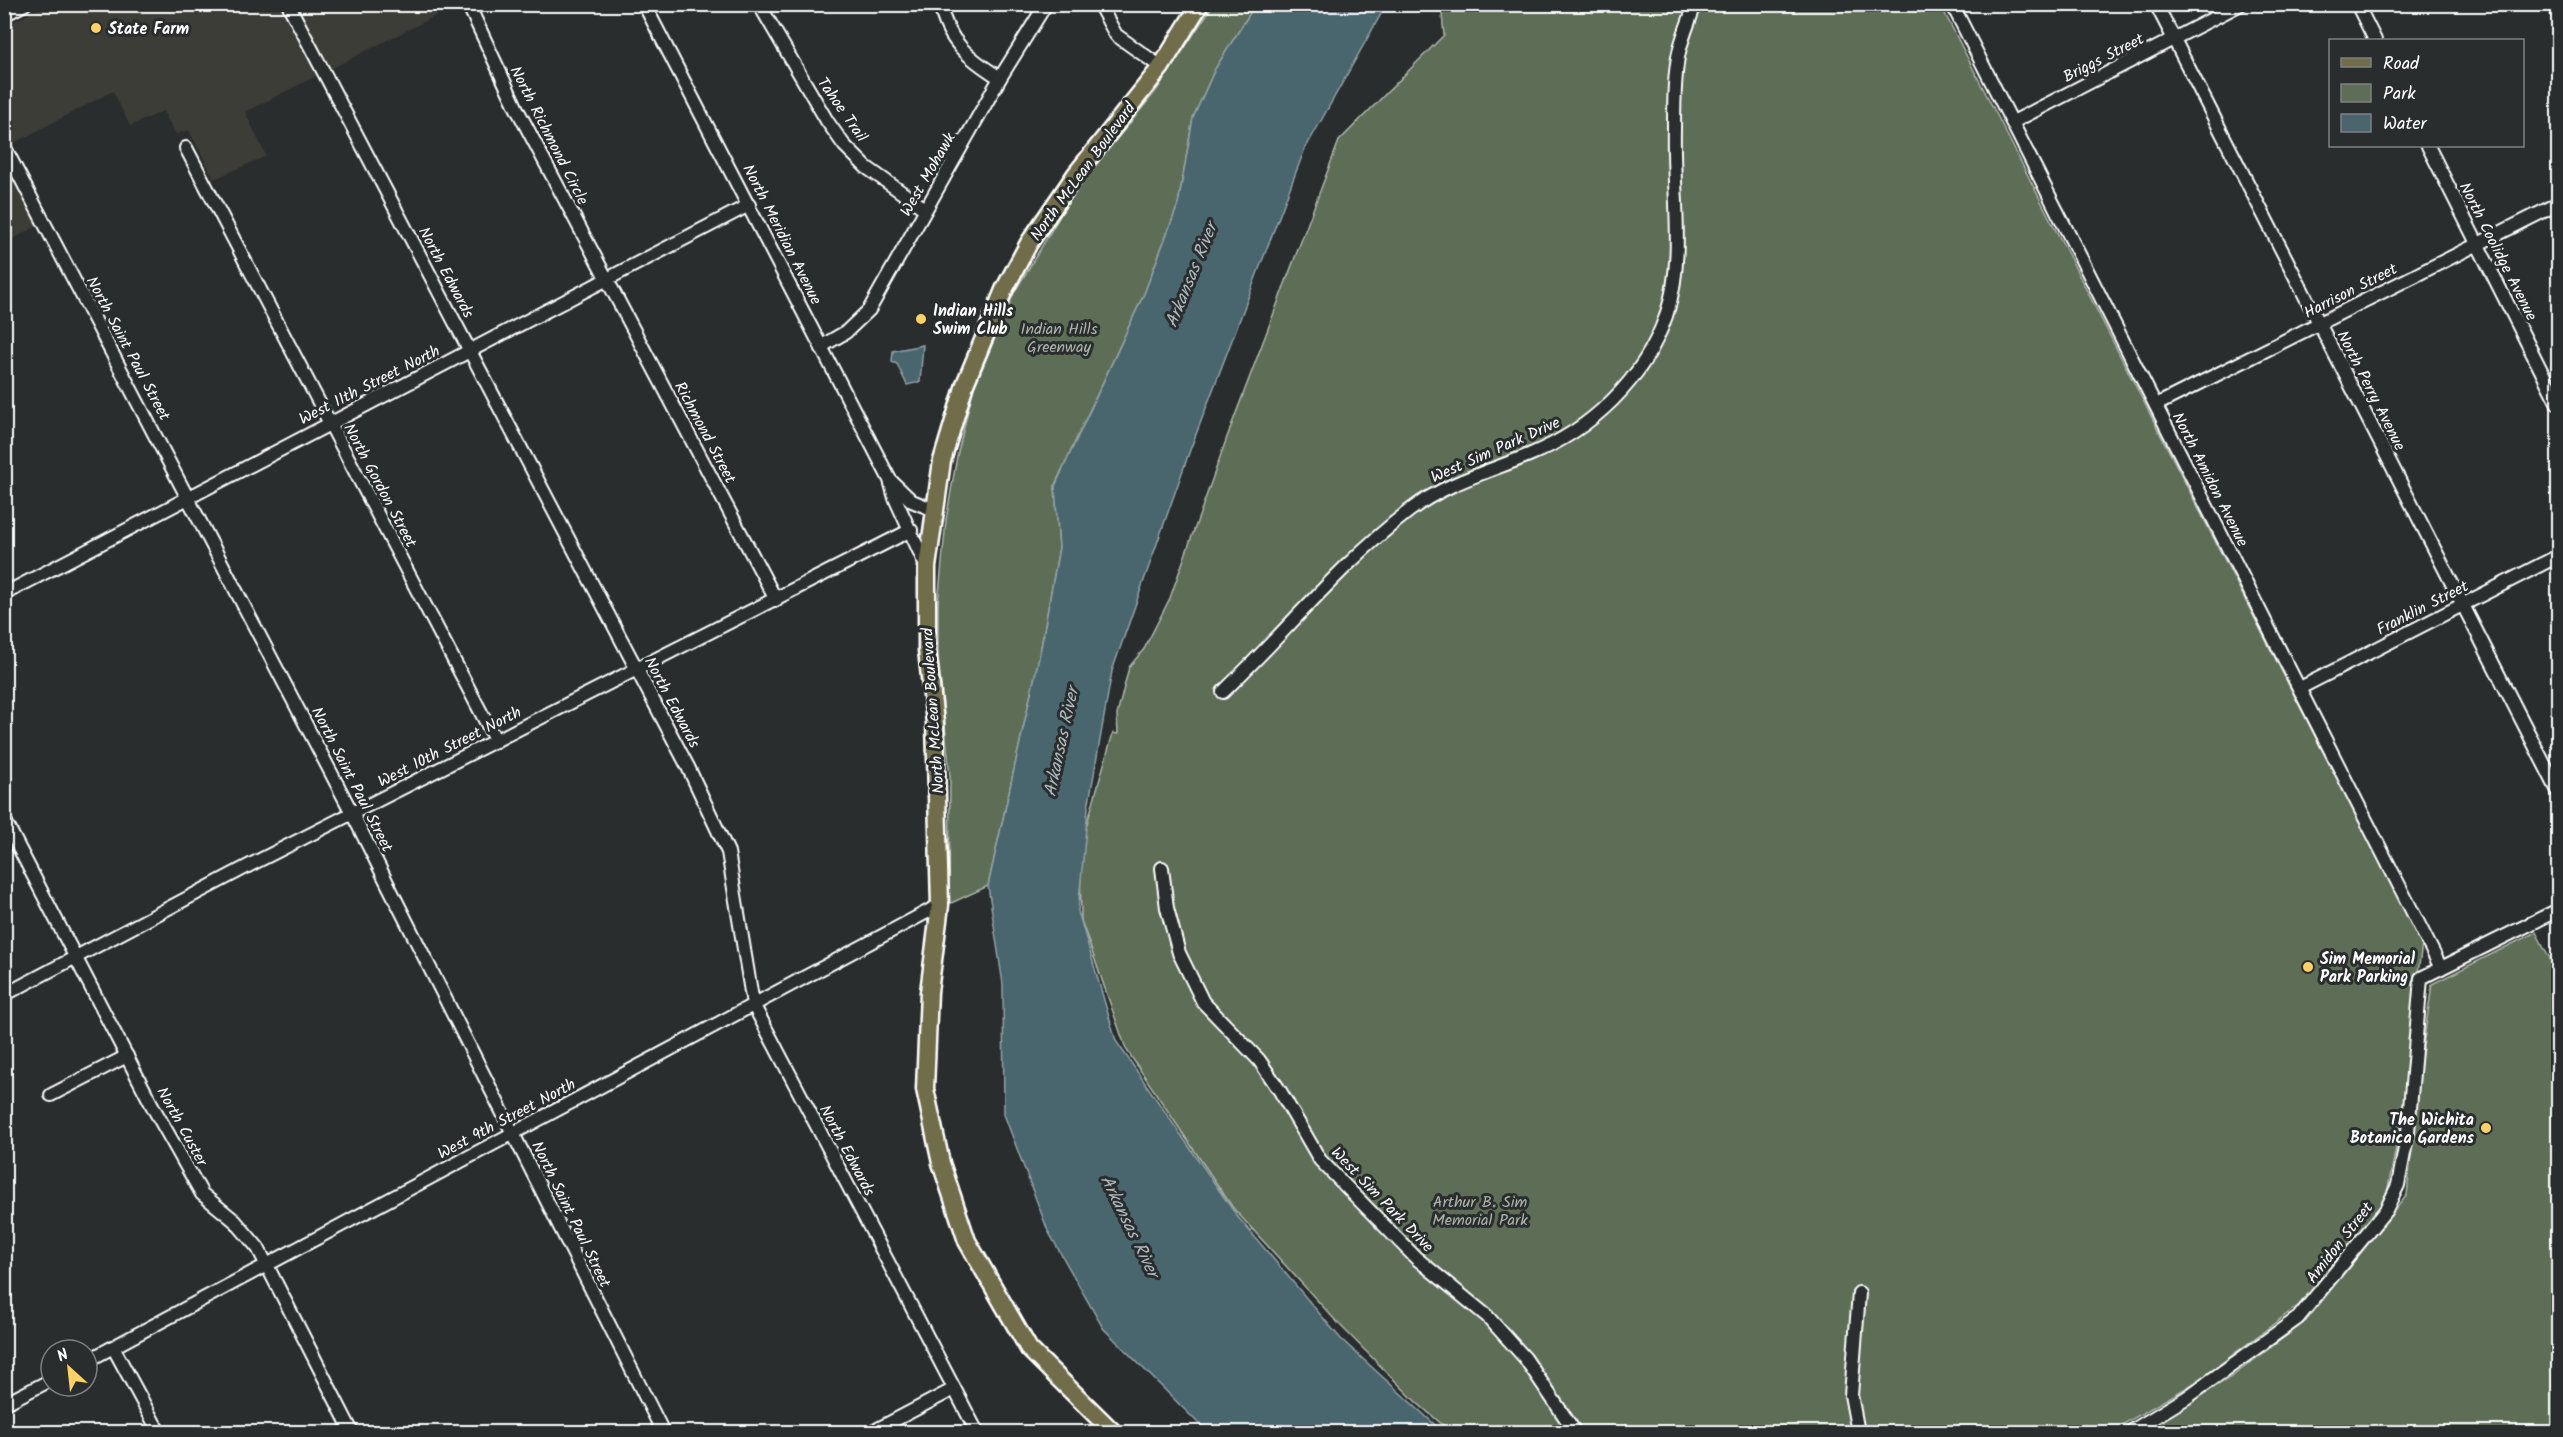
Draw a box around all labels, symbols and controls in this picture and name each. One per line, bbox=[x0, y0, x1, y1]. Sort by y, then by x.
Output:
place label: State Farm bbox=[108, 17, 189, 42]
marker: State Farm bbox=[89, 21, 103, 35]
street label: Briggs Street bbox=[2059, 27, 2149, 90]
legend bbox=[2329, 39, 2524, 147]
text: Road bbox=[2383, 50, 2420, 79]
street label: North Richmond Circle bbox=[503, 62, 595, 210]
street label: Tahoe Trail bbox=[810, 72, 873, 148]
text: Park bbox=[2383, 80, 2416, 109]
street label: North McLean Boulevard bbox=[1024, 96, 1143, 247]
text: Water bbox=[2383, 110, 2428, 139]
street label: West Mohawk bbox=[894, 128, 963, 221]
street label: North Meridian Avenue bbox=[735, 160, 828, 309]
street label: North Coolidge Avenue bbox=[2452, 178, 2543, 325]
water label: Arkansas River bbox=[1158, 215, 1228, 332]
street label: North Edwards bbox=[411, 223, 480, 323]
street label: Harrison Street bbox=[2299, 257, 2403, 326]
street label: North Saint Paul Street bbox=[79, 272, 177, 426]
place label: Indian Hills Swim Club bbox=[933, 299, 1014, 342]
marker: Indian Hills Swim Club bbox=[914, 312, 928, 326]
park label: Indian Hills Greenway bbox=[1021, 317, 1098, 360]
street label: North Perry Avenue bbox=[2330, 326, 2412, 455]
street label: West 11th Street North bbox=[295, 339, 445, 432]
street label: Richmond Street bbox=[667, 377, 742, 489]
street label: North Amidon Avenue bbox=[2165, 408, 2254, 551]
street label: West Sim Park Drive bbox=[1427, 411, 1564, 490]
street label: North Gordon Street bbox=[336, 419, 423, 553]
street label: Franklin Street bbox=[2372, 574, 2474, 642]
street label: North McLean Boulevard bbox=[915, 626, 952, 795]
street label: North Edwards bbox=[637, 653, 706, 753]
water label: Arkansas River bbox=[1037, 681, 1089, 800]
street label: West 10th Street North bbox=[373, 700, 526, 794]
street label: North Saint Paul Street bbox=[304, 703, 400, 857]
place label: Sim Memorial Park Parking bbox=[2320, 947, 2416, 990]
marker: Sim Memorial Park Parking bbox=[2301, 960, 2315, 974]
street label: West 9th Street North bbox=[433, 1072, 580, 1166]
street label: North Custer bbox=[150, 1082, 215, 1172]
street label: North Edwards bbox=[812, 1101, 881, 1201]
place label: The Wichita Botanica Gardens bbox=[2350, 1108, 2475, 1151]
marker: The Wichita Botanica Gardens bbox=[2479, 1121, 2493, 1135]
street label: North Saint Paul Street bbox=[524, 1137, 617, 1293]
street label: West Sim Park Drive bbox=[1325, 1141, 1439, 1259]
water label: Arkansas River bbox=[1091, 1170, 1168, 1286]
park label: Arthur B. Sim Memorial Park bbox=[1432, 1190, 1528, 1233]
street label: Amidon Street bbox=[2300, 1196, 2380, 1289]
north arrow bbox=[39, 1338, 99, 1398]
text: N bbox=[53, 1343, 73, 1369]

